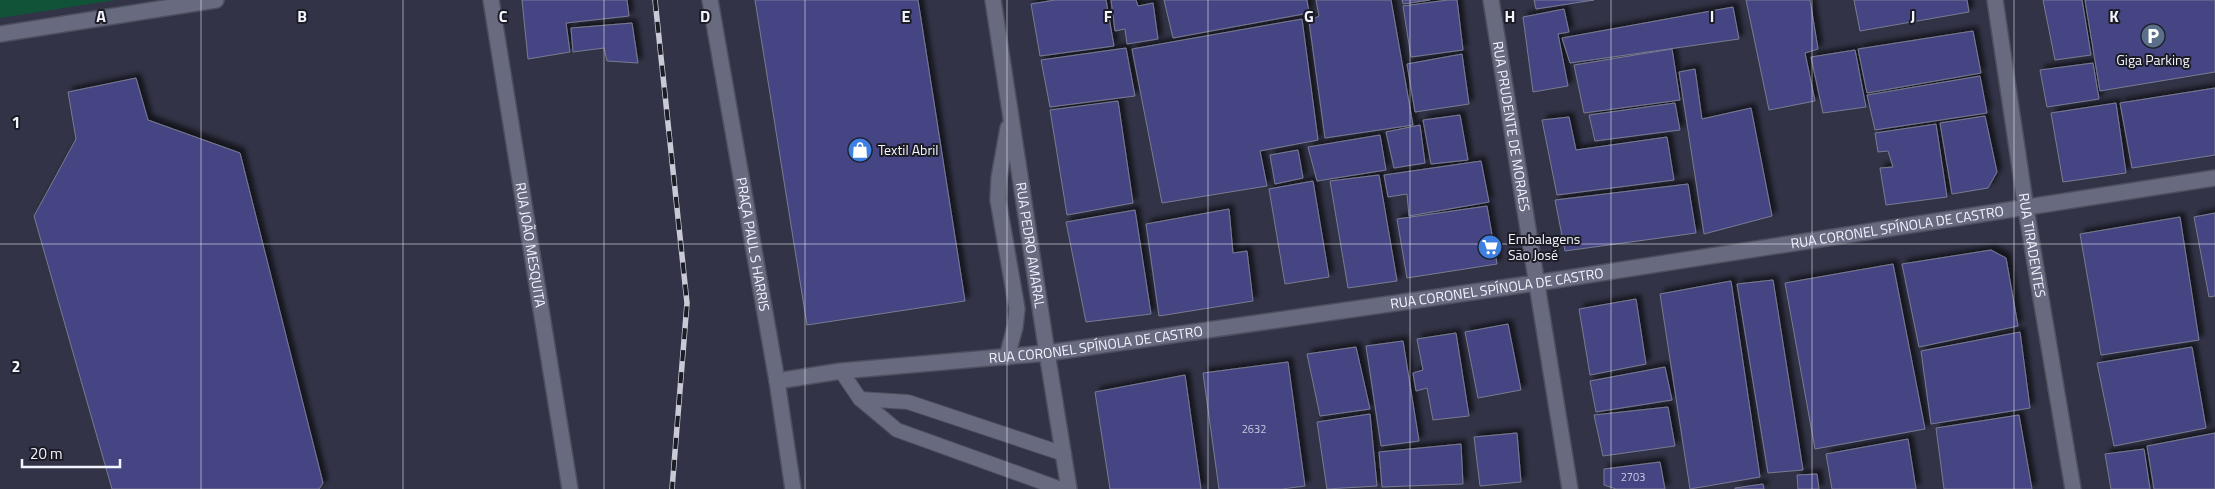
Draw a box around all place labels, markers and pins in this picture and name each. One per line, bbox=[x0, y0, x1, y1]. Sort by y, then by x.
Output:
parking icon: Giga Parking bbox=[2140, 23, 2166, 49]
place label: Giga Parking bbox=[2116, 49, 2190, 70]
shop icon: Textil Abril bbox=[847, 137, 873, 163]
place label: Textil Abril bbox=[878, 139, 939, 160]
place label: Embalagens São José bbox=[1508, 228, 1580, 265]
supermarket icon: Embalagens São José bbox=[1477, 234, 1503, 260]

